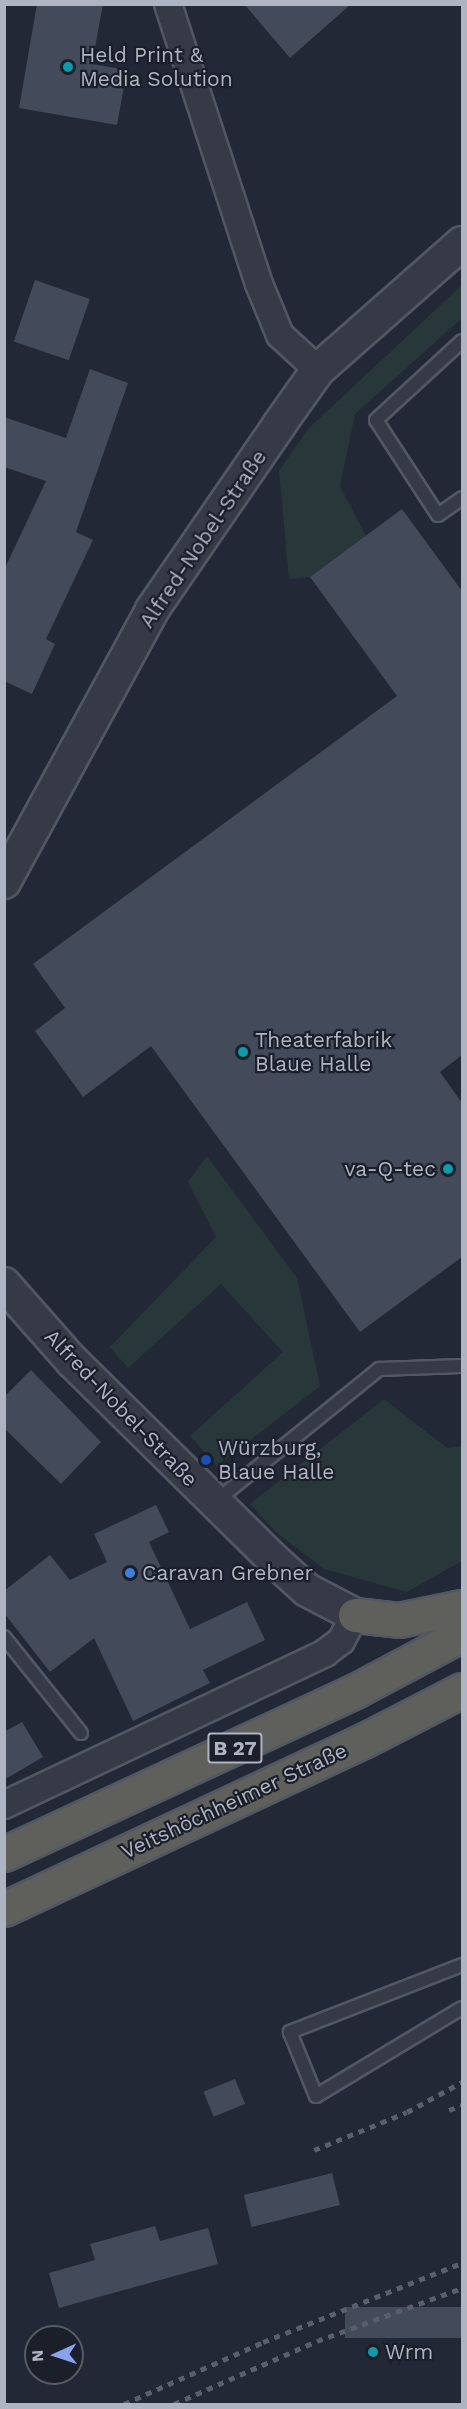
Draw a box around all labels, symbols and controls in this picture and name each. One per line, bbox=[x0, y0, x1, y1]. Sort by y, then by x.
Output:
place label: Held Print & Media Solution bbox=[80, 42, 233, 92]
marker: Held Print & Media Solution bbox=[61, 60, 75, 74]
street label: Alfred-Nobel-Straße bbox=[134, 445, 272, 633]
place label: Theaterfabrik Blaue Halle bbox=[255, 1027, 392, 1077]
marker: Theaterfabrik Blaue Halle bbox=[236, 1045, 250, 1059]
place label: va-Q-tec bbox=[345, 1156, 436, 1182]
marker: va-Q-tec bbox=[441, 1162, 455, 1176]
street label: Alfred-Nobel-Straße bbox=[39, 1324, 203, 1492]
place label: Würzburg, Blaue Halle bbox=[218, 1435, 334, 1485]
marker: Würzburg, Blaue Halle bbox=[199, 1453, 213, 1467]
place label: Caravan Grebner bbox=[142, 1560, 313, 1586]
marker: Caravan Grebner bbox=[123, 1566, 137, 1580]
road number: B 27 bbox=[206, 1731, 264, 1765]
street label: Veitshöchheimer Straße bbox=[117, 1737, 351, 1865]
north arrow bbox=[24, 2325, 84, 2385]
place label: Wrm bbox=[385, 2339, 433, 2365]
marker: Wrm bbox=[366, 2345, 380, 2359]
text: N bbox=[28, 2349, 47, 2362]

